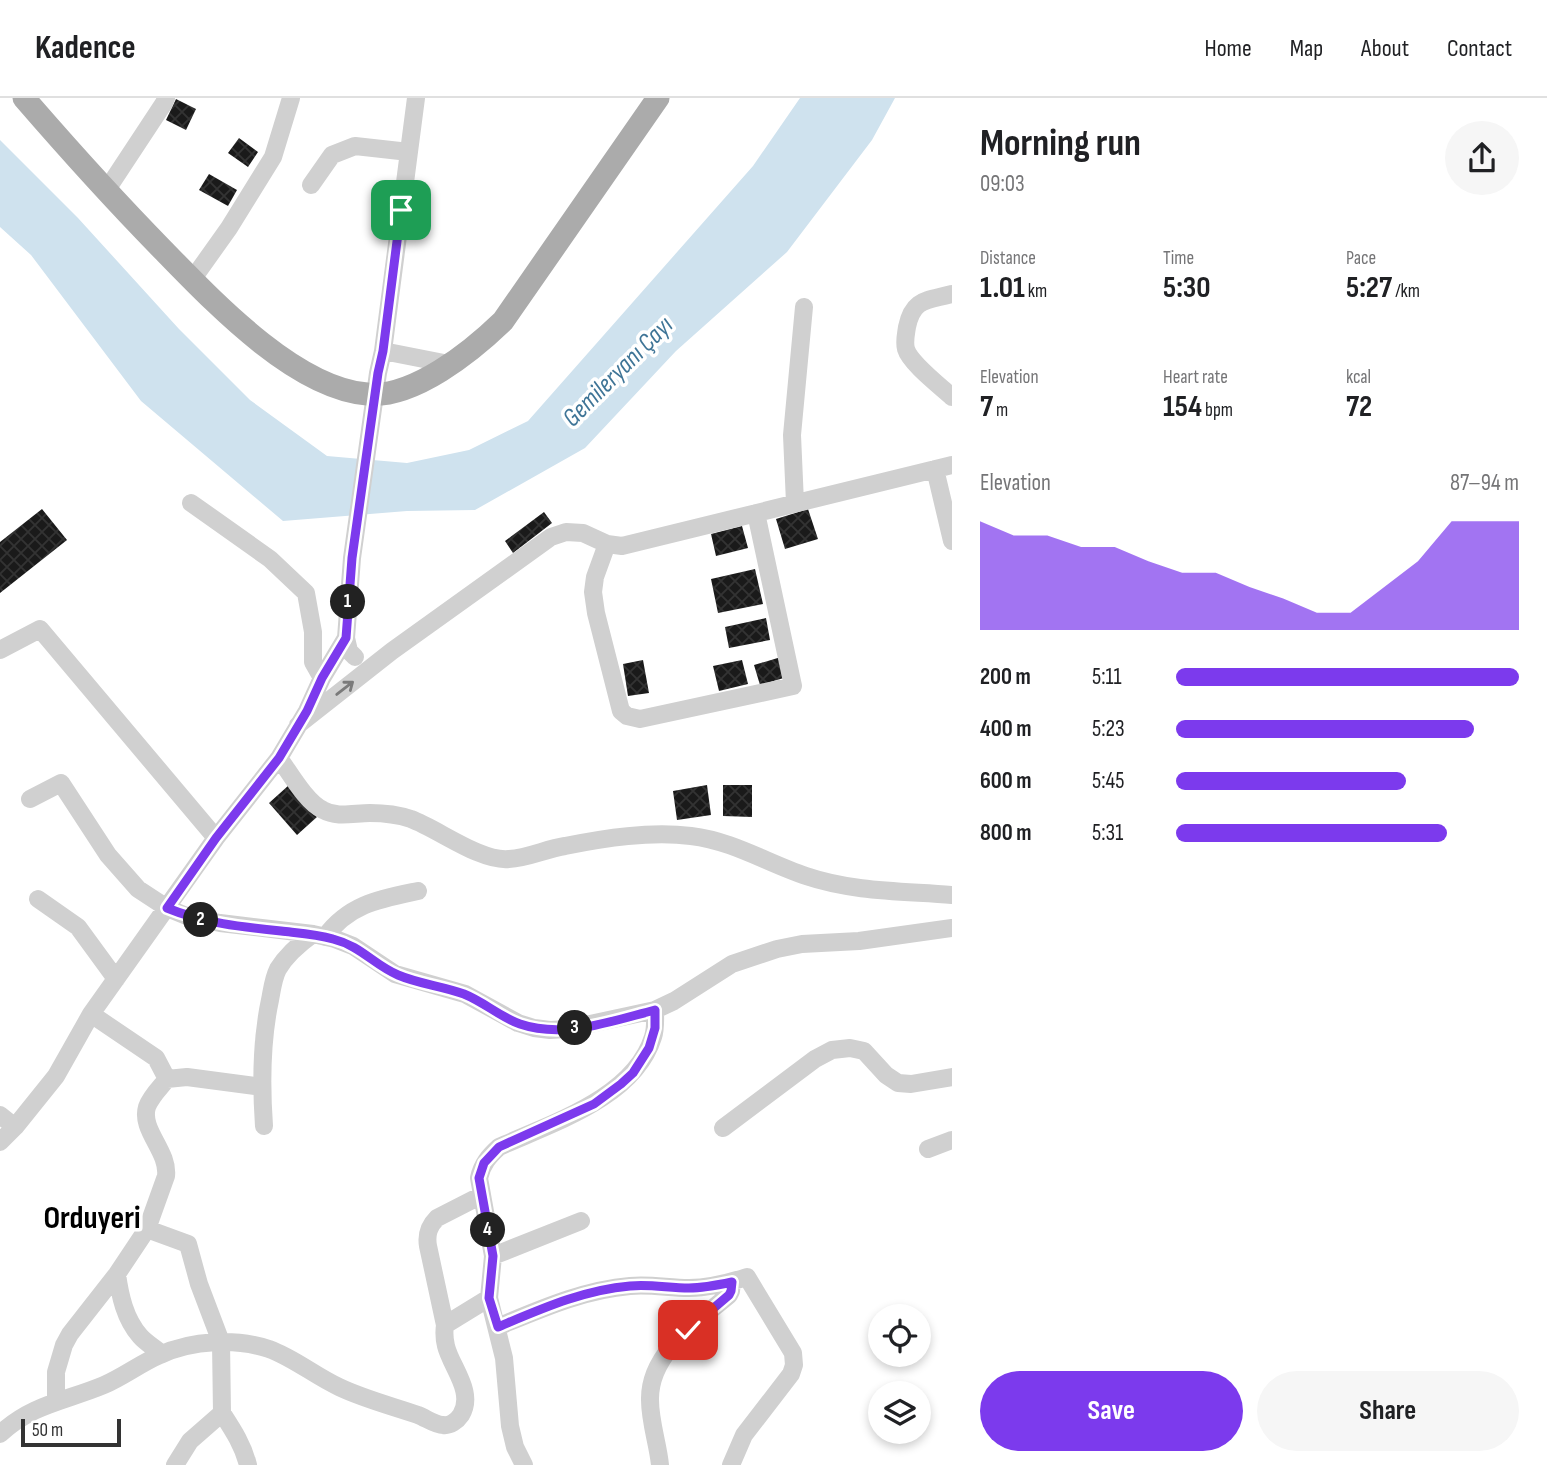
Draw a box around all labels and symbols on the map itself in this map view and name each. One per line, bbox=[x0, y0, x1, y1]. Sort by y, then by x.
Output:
pin bbox=[371, 180, 431, 240]
water label: Gemileryanı Çayı bbox=[556, 310, 680, 434]
pin: 1 bbox=[330, 584, 366, 620]
one-way arrow bbox=[336, 681, 354, 696]
pin: 2 bbox=[184, 902, 218, 938]
pin: 3 bbox=[558, 1010, 592, 1046]
district label: Orduyeri bbox=[43, 1199, 141, 1238]
pin: 4 bbox=[470, 1212, 505, 1248]
pin bbox=[658, 1300, 718, 1360]
scale bar bbox=[21, 1416, 121, 1448]

